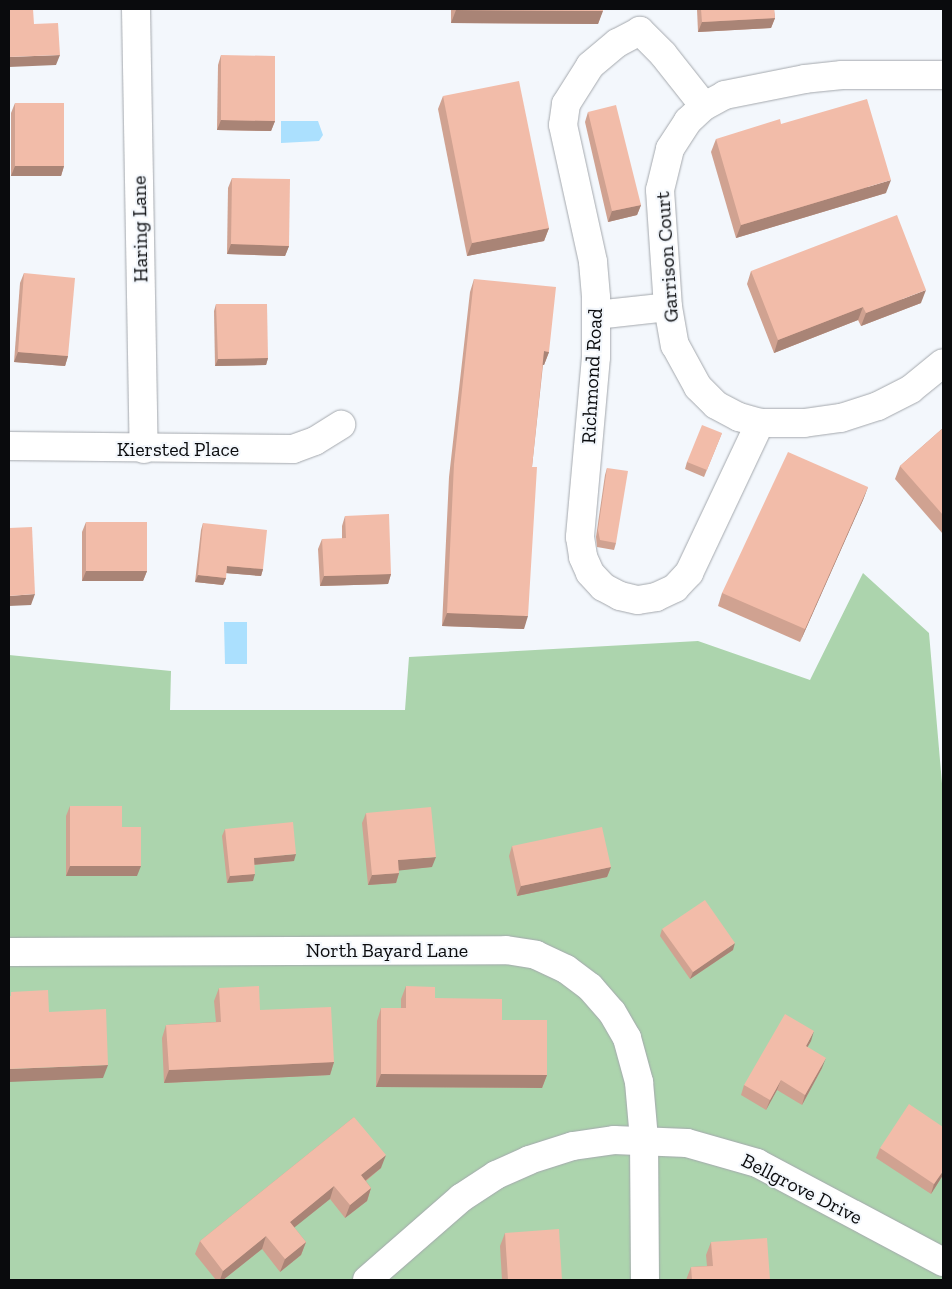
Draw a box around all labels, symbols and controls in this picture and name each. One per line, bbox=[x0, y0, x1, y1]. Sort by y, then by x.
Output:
street label: Haring Lane bbox=[127, 175, 153, 283]
street label: Garrison Court bbox=[650, 191, 684, 323]
street label: Richmond Road bbox=[576, 308, 608, 444]
street label: Kiersted Place bbox=[117, 437, 239, 461]
street label: North Bayard Lane bbox=[306, 938, 468, 962]
street label: Bellgrove Drive bbox=[738, 1148, 866, 1230]

